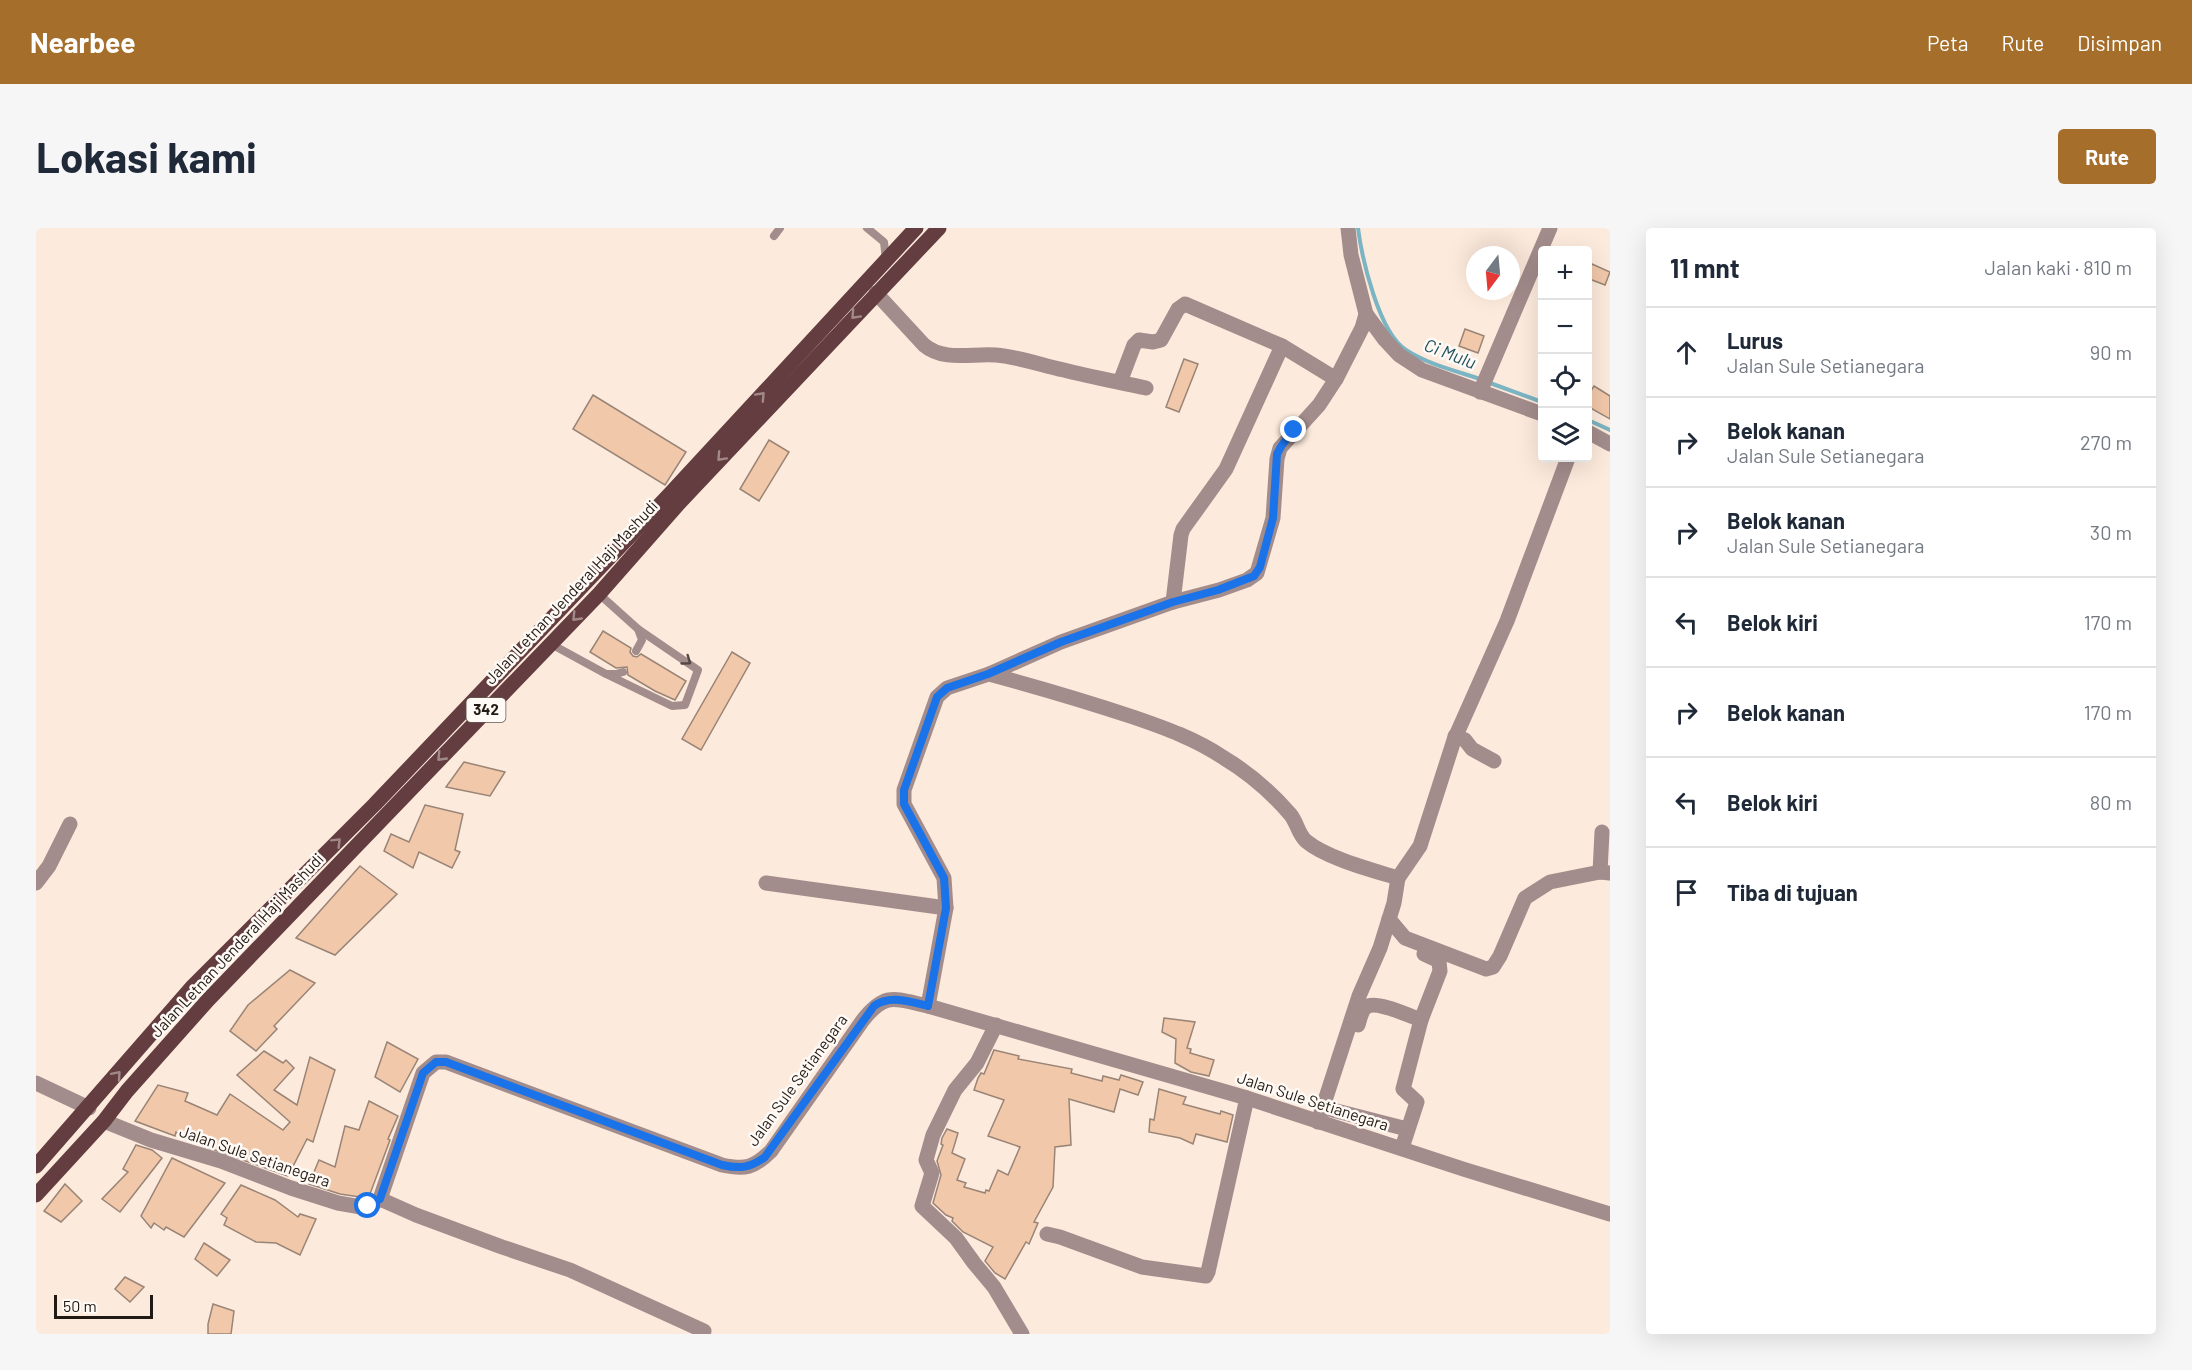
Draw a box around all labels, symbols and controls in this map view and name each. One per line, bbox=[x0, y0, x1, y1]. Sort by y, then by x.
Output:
text: Nearbee bbox=[30, 25, 136, 59]
text: Peta bbox=[1927, 30, 1969, 55]
text: Rute bbox=[2002, 30, 2044, 55]
text: Disimpan bbox=[2077, 30, 2162, 55]
button: Rute bbox=[2058, 129, 2156, 184]
text: Lokasi kami bbox=[36, 131, 257, 181]
north arrow bbox=[1466, 246, 1520, 300]
map controls bbox=[1538, 246, 1592, 462]
button: + bbox=[1538, 246, 1592, 300]
text: 11 mnt bbox=[1670, 252, 1740, 283]
text: Jalan kaki · 810 m bbox=[1985, 255, 2132, 279]
button: − bbox=[1538, 300, 1592, 354]
one-way arrow bbox=[851, 309, 862, 319]
text: Lurus bbox=[1727, 327, 1783, 353]
water label: Ci Mulu bbox=[1421, 333, 1479, 373]
icon: ahead bbox=[1670, 336, 1703, 369]
text: 90 m bbox=[2090, 340, 2132, 364]
text: Jalan Sule Setianegara bbox=[1727, 353, 1925, 377]
button: locate bbox=[1538, 354, 1592, 408]
one-way arrow bbox=[753, 393, 764, 404]
button: layers bbox=[1538, 408, 1592, 462]
route end bbox=[1280, 416, 1306, 442]
text: Belok kanan bbox=[1727, 417, 1845, 443]
icon: right bbox=[1670, 426, 1703, 459]
text: 270 m bbox=[2080, 430, 2132, 454]
text: Jalan Sule Setianegara bbox=[1727, 443, 1925, 467]
one-way arrow bbox=[718, 450, 729, 461]
street label: Jalan Letnan Jenderal Haji Mashudi bbox=[480, 496, 661, 688]
text: Belok kanan bbox=[1727, 507, 1845, 533]
icon: right bbox=[1670, 516, 1703, 549]
text: 30 m bbox=[2090, 520, 2132, 544]
text: Jalan Sule Setianegara bbox=[1727, 533, 1925, 557]
icon: left bbox=[1670, 606, 1703, 639]
text: Belok kiri bbox=[1727, 609, 1818, 635]
one-way arrow bbox=[572, 610, 583, 621]
text: 170 m bbox=[2084, 610, 2132, 634]
one-way arrow bbox=[680, 654, 691, 665]
icon: right bbox=[1670, 696, 1703, 729]
road number: 342 bbox=[466, 698, 506, 722]
text: Belok kanan bbox=[1727, 699, 1845, 725]
text: 170 m bbox=[2084, 700, 2132, 724]
one-way arrow bbox=[437, 750, 448, 761]
icon: left bbox=[1670, 786, 1703, 819]
text: Belok kiri bbox=[1727, 789, 1818, 815]
text: 80 m bbox=[2090, 790, 2132, 814]
one-way arrow bbox=[330, 839, 341, 850]
street label: Jalan Letnan Jenderal Haji Mashudi bbox=[146, 849, 327, 1041]
icon: arrive bbox=[1670, 876, 1703, 909]
text: Tiba di tujuan bbox=[1727, 879, 1858, 905]
street label: Jalan Sule Setianegara bbox=[742, 1010, 851, 1149]
street label: Jalan Sule Setianegara bbox=[1235, 1067, 1391, 1134]
one-way arrow bbox=[110, 1071, 121, 1082]
street label: Jalan Sule Setianegara bbox=[177, 1121, 333, 1190]
route start bbox=[354, 1192, 380, 1218]
scale bar bbox=[54, 1292, 153, 1320]
text: 50 m bbox=[63, 1296, 97, 1315]

